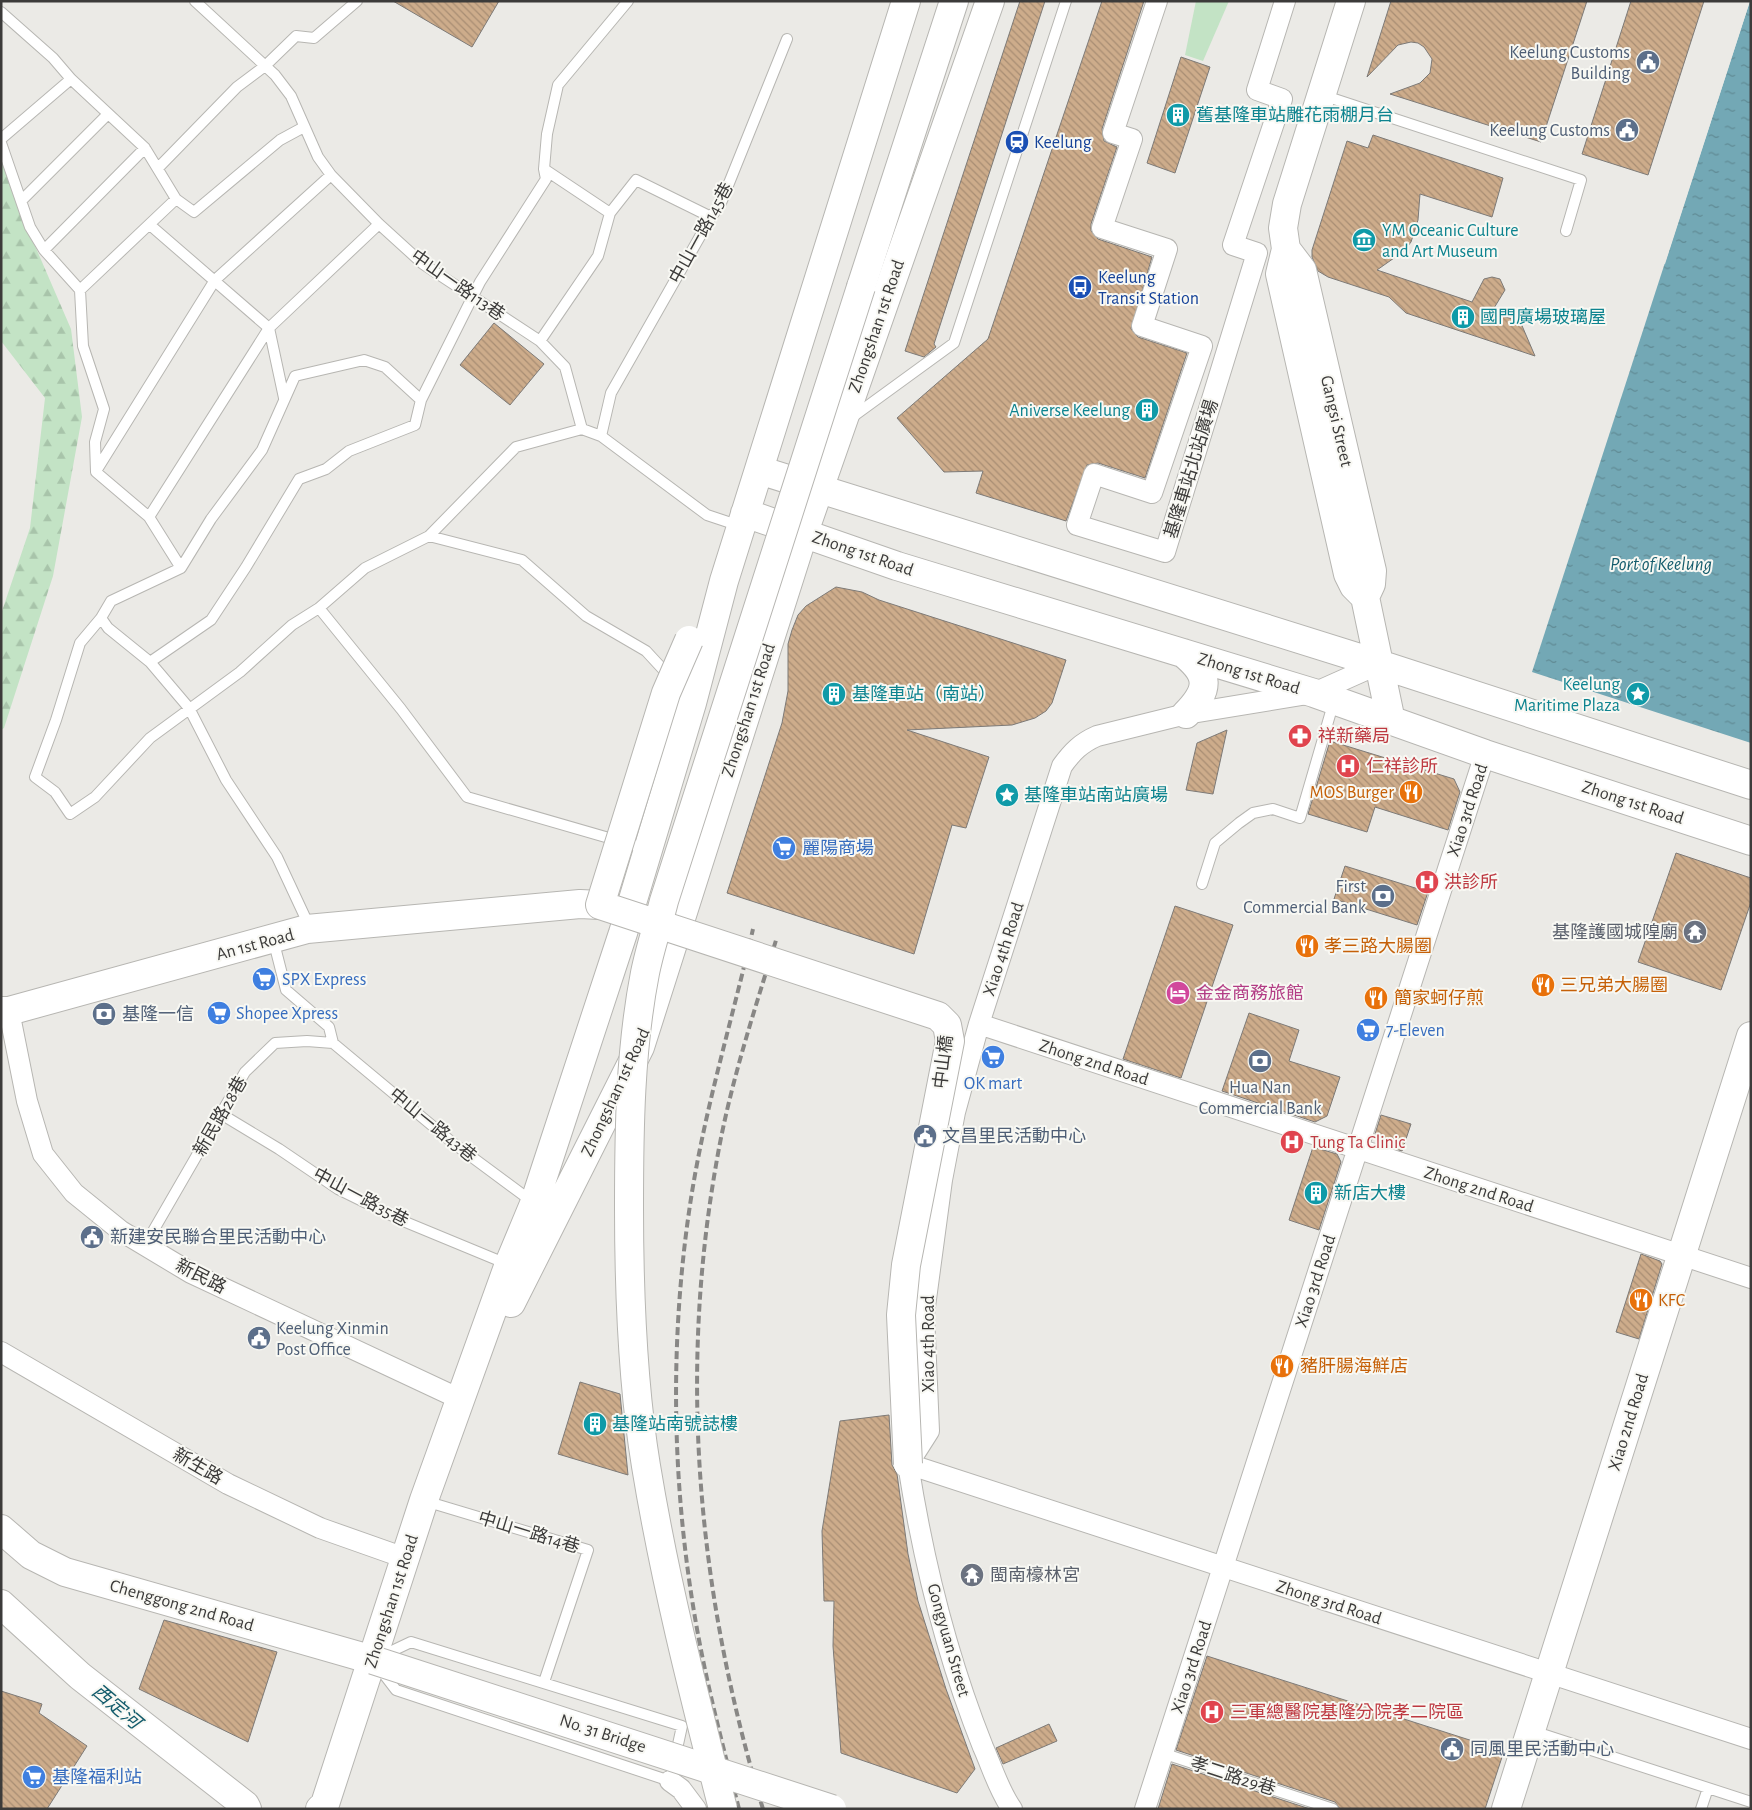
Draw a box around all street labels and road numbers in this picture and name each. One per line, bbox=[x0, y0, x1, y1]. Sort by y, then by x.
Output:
street label: 中山一路145巷 bbox=[665, 179, 737, 287]
street label: 中山一路113巷 bbox=[407, 245, 509, 325]
street label: Zhongshan 1st Road bbox=[846, 258, 908, 395]
street label: Gangsi Street bbox=[1317, 374, 1355, 469]
street label: 基隆車站北站廣場 bbox=[1160, 397, 1222, 541]
street label: Zhong 1st Road bbox=[810, 528, 916, 580]
street label: Zhongshan 1st Road bbox=[719, 641, 779, 779]
street label: Zhong 1st Road bbox=[1195, 650, 1302, 698]
street label: Xiao 3rd Road bbox=[1444, 762, 1491, 859]
street label: Zhong 1st Road bbox=[1580, 778, 1686, 828]
street label: Xiao 4th Road bbox=[980, 900, 1028, 999]
street label: An 1st Road bbox=[214, 926, 296, 964]
street label: Zhongshan 1st Road bbox=[578, 1025, 654, 1159]
street label: 中山橋 bbox=[930, 1034, 956, 1090]
street label: Zhong 2nd Road bbox=[1037, 1037, 1151, 1089]
street label: 新民路28巷 bbox=[189, 1073, 251, 1159]
street label: 中山一路43巷 bbox=[385, 1084, 481, 1166]
street label: 中山一路35巷 bbox=[310, 1164, 412, 1230]
street label: Zhong 2nd Road bbox=[1422, 1164, 1536, 1216]
street label: Xiao 3rd Road bbox=[1292, 1233, 1339, 1330]
street label: 新民路 bbox=[172, 1255, 230, 1297]
street label: Xiao 4th Road bbox=[920, 1295, 938, 1393]
street label: Xiao 2nd Road bbox=[1606, 1371, 1652, 1473]
street label: 新生路 bbox=[170, 1444, 226, 1488]
street label: 中山一路14巷 bbox=[476, 1507, 582, 1557]
street label: Zhongshan 1st Road bbox=[362, 1532, 422, 1670]
street label: Chenggong 2nd Road bbox=[108, 1577, 256, 1635]
street label: Zhong 3rd Road bbox=[1274, 1577, 1384, 1628]
street label: Gongyuan Street bbox=[923, 1582, 973, 1699]
street label: Xiao 3rd Road bbox=[1168, 1619, 1215, 1716]
street label: No. 31 Bridge bbox=[557, 1712, 648, 1756]
street label: 孝二路29巷 bbox=[1188, 1753, 1278, 1799]

